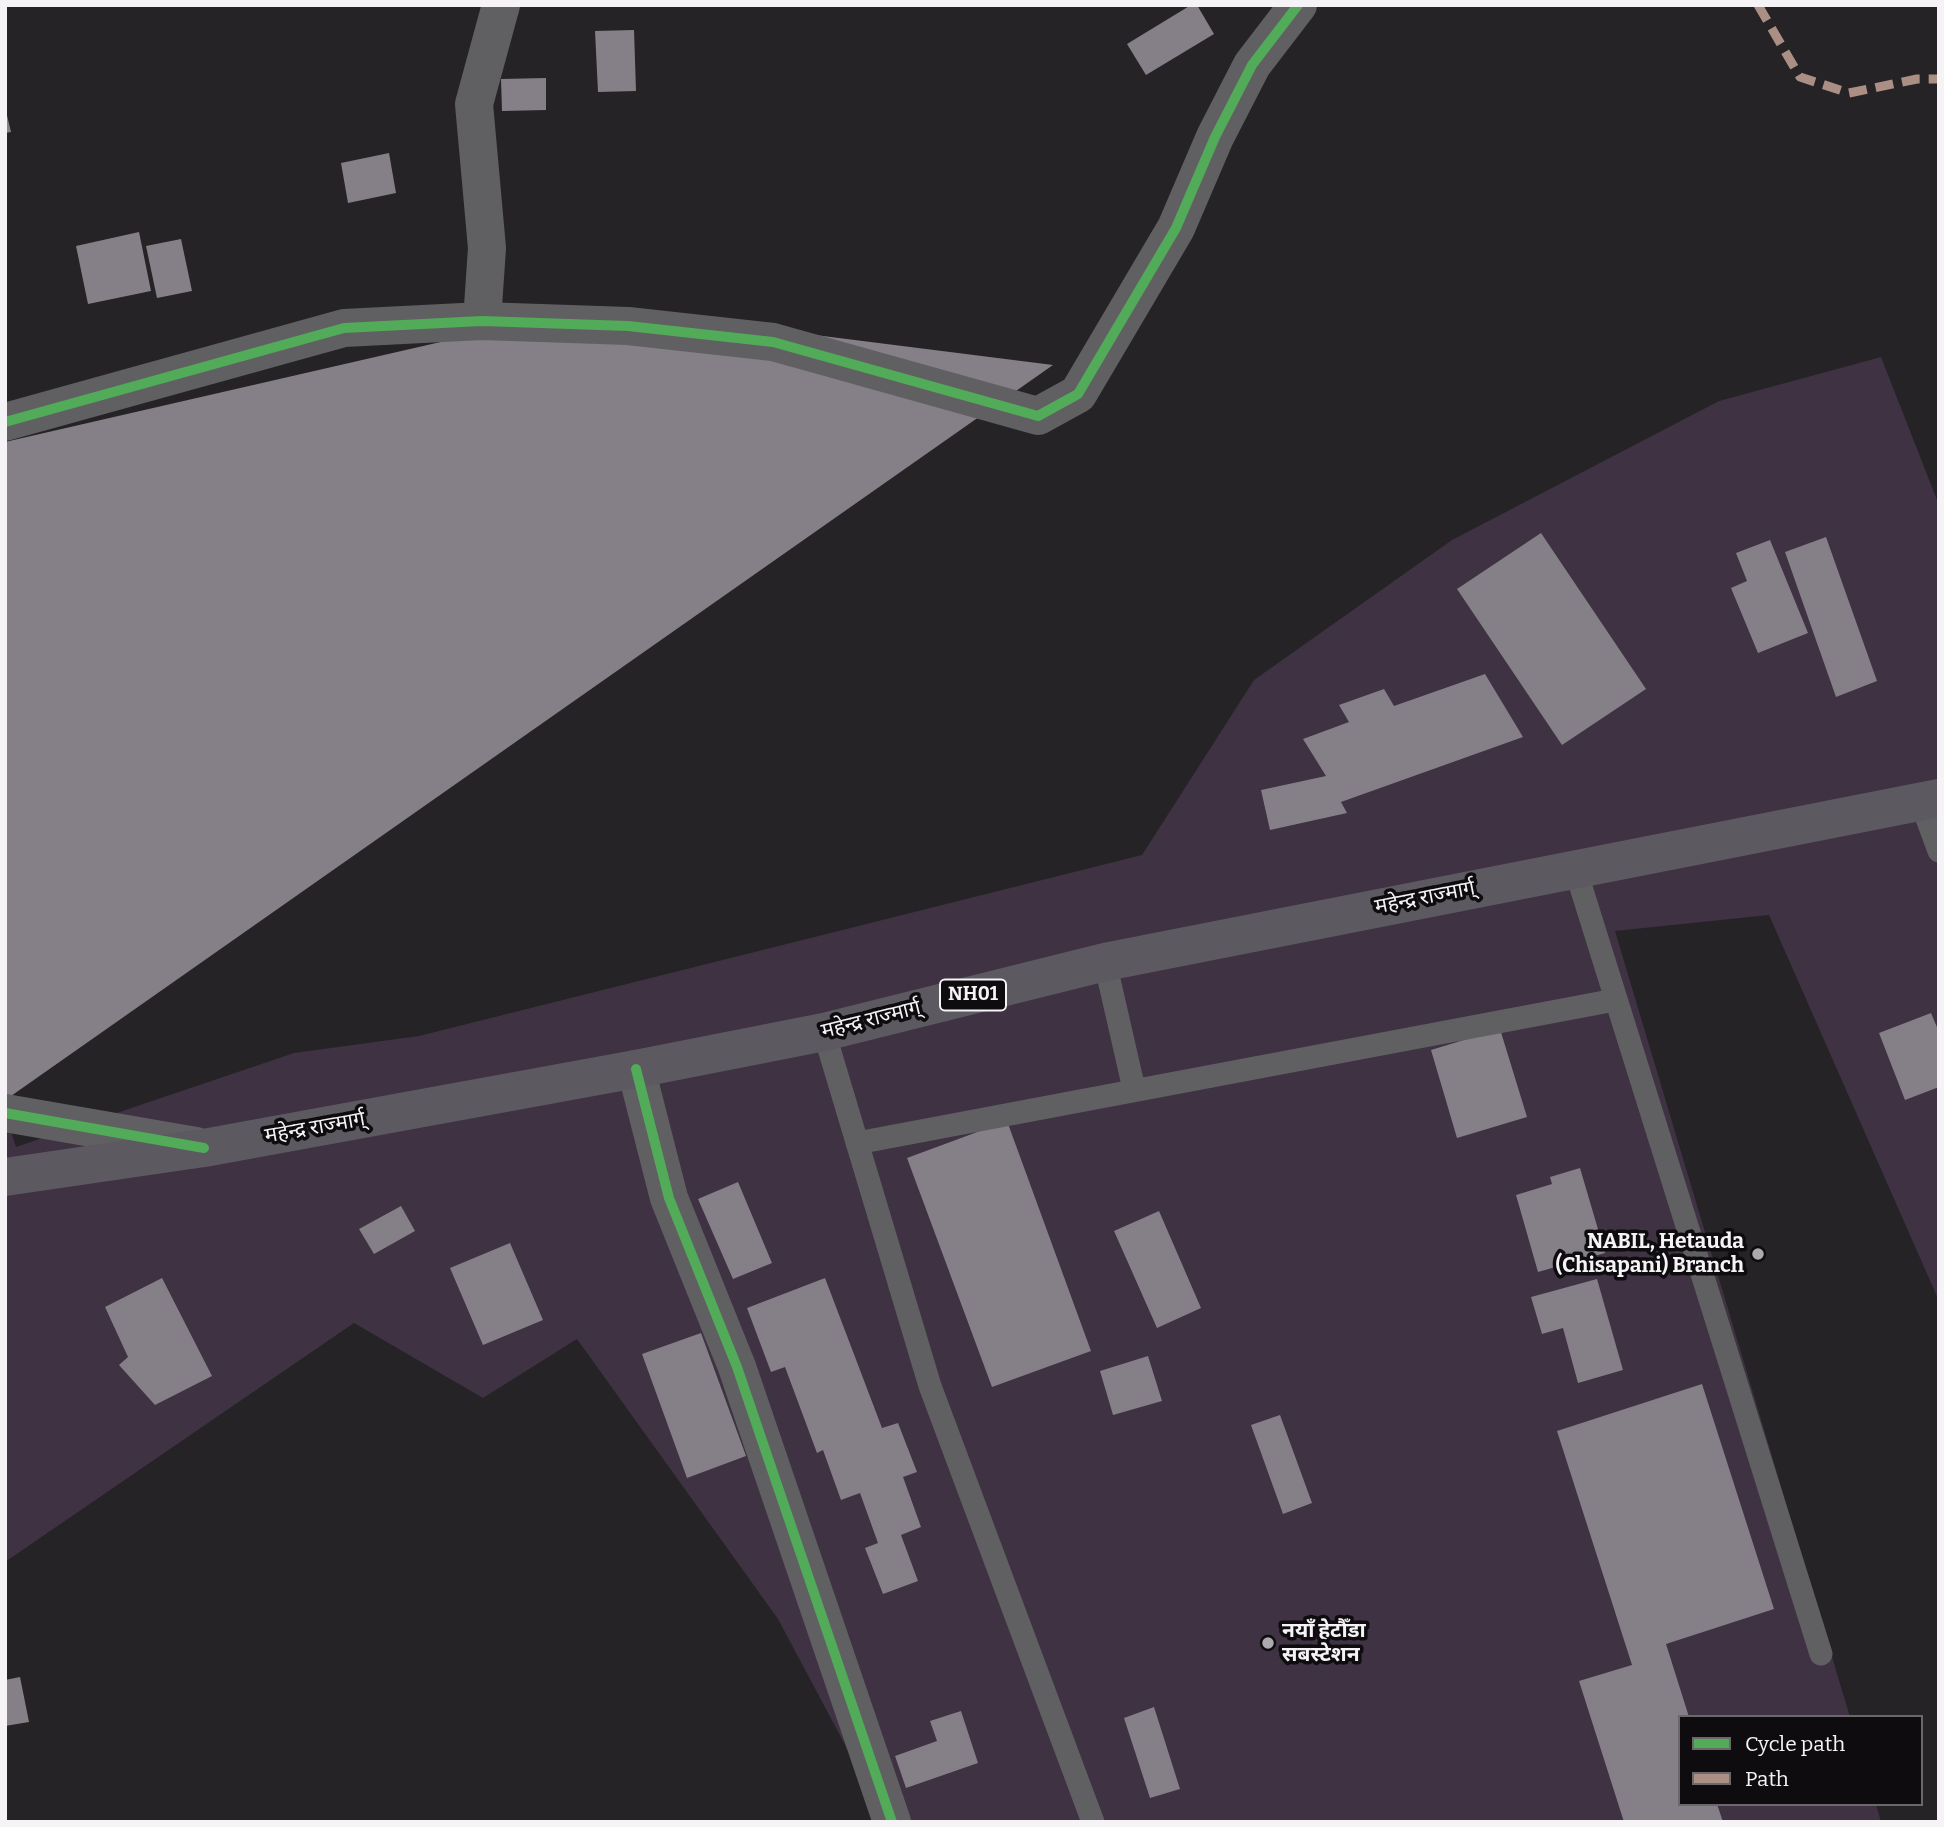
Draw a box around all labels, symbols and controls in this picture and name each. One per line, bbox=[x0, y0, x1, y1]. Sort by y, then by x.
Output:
street label: महेन्द्र राज्मार्ग् bbox=[1373, 876, 1477, 920]
road number: NH01 bbox=[940, 979, 1006, 1010]
street label: महेन्द्र राज्मार्ग् bbox=[819, 996, 923, 1044]
street label: महेन्द्र राज्मार्ग् bbox=[263, 1107, 367, 1149]
place label: NABIL, Hetauda (Chisapani) Branch bbox=[1555, 1229, 1744, 1279]
marker: NABIL, Hetauda (Chisapani) Branch bbox=[1750, 1246, 1766, 1262]
place label: नयाँ हेटौँडा सबस्टेशन bbox=[1282, 1618, 1366, 1668]
marker: नयाँ हेटौँडा सबस्टेशन bbox=[1260, 1635, 1276, 1651]
legend bbox=[1678, 1715, 1923, 1806]
text: Cycle path bbox=[1745, 1731, 1845, 1757]
text: Path bbox=[1745, 1766, 1789, 1792]

